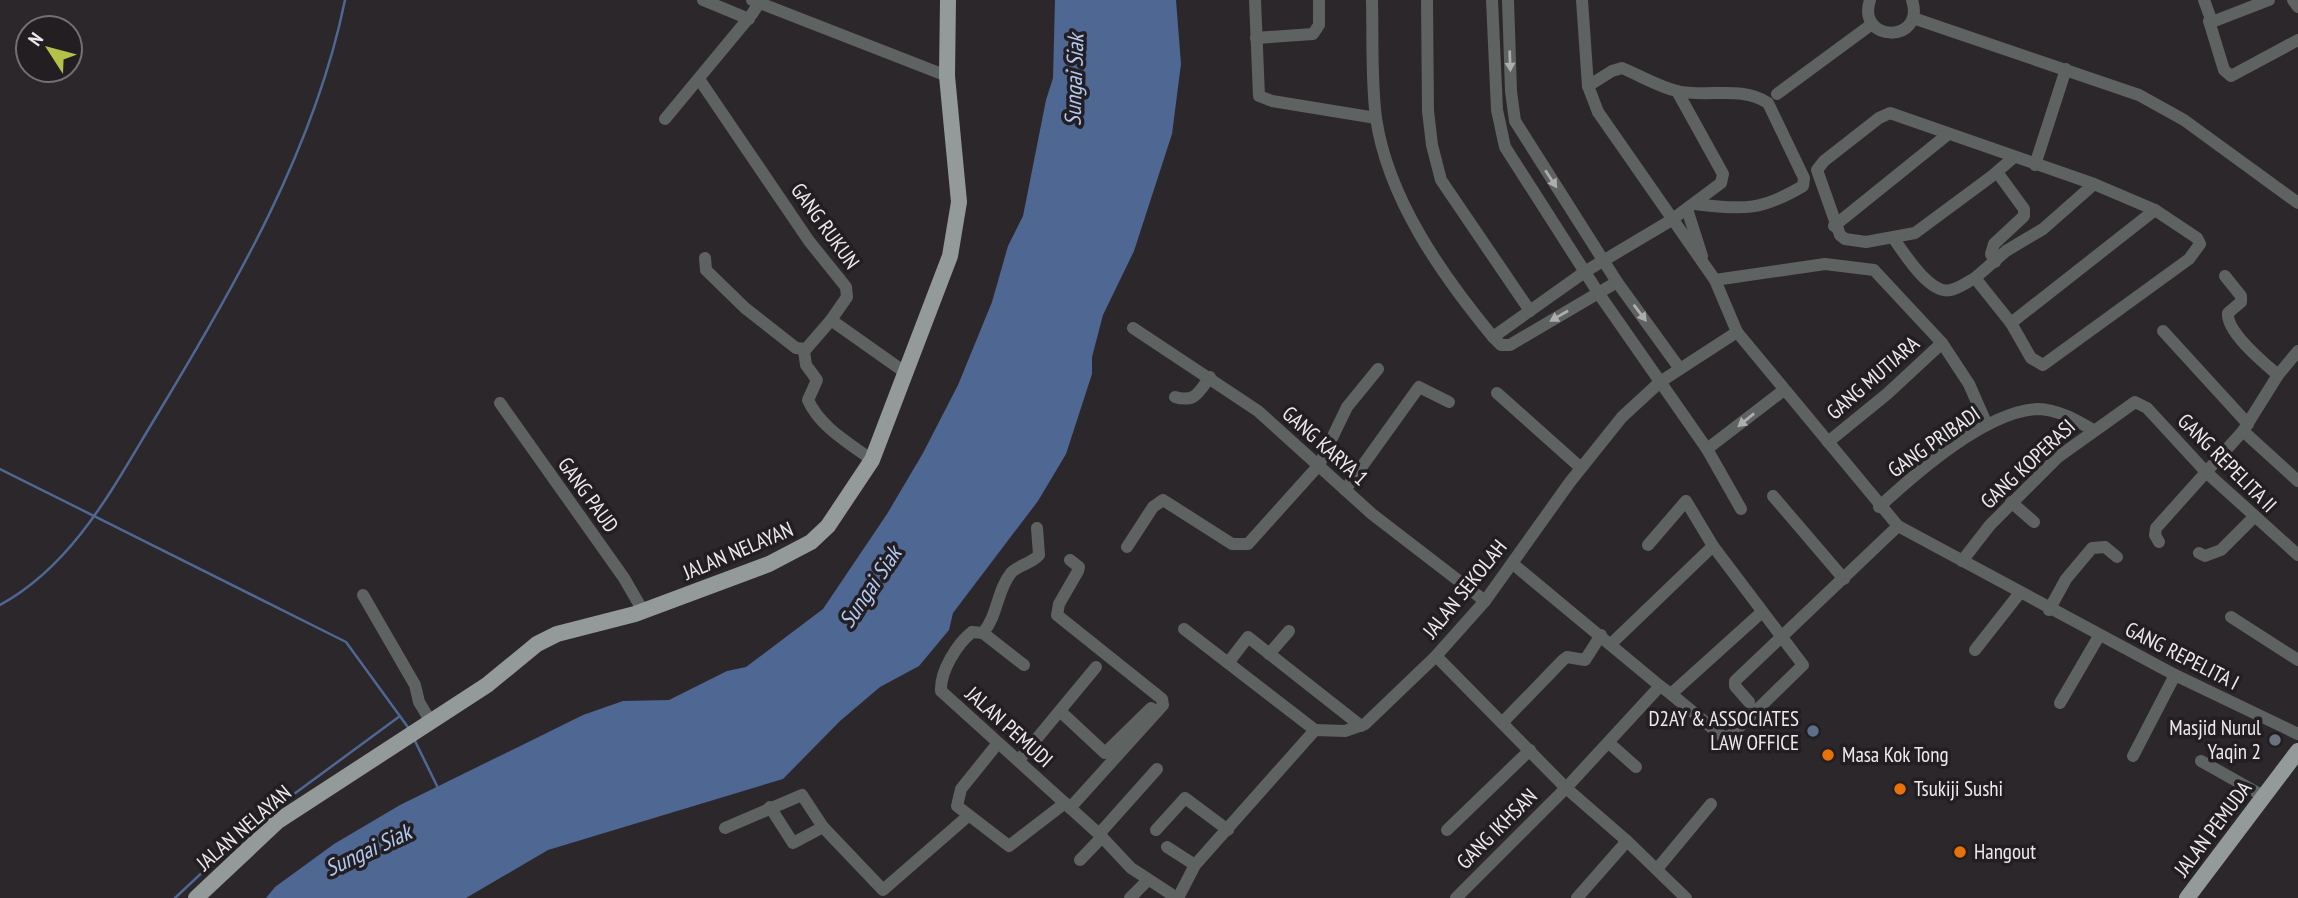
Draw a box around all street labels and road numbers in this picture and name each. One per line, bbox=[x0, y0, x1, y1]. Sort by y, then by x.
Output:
street label: GANG RUKUN bbox=[785, 177, 866, 274]
street label: GANG MUTIARA bbox=[1821, 330, 1925, 425]
street label: GANG KARYA 1 bbox=[1277, 400, 1374, 491]
street label: GANG PRIBADI bbox=[1882, 400, 1985, 483]
street label: GANG REPELITA II bbox=[2172, 407, 2283, 518]
street label: GANG KOPERASI bbox=[1975, 413, 2081, 514]
street label: GANG PAUD bbox=[552, 452, 625, 538]
street label: JALAN NELAYAN bbox=[678, 515, 797, 586]
street label: JALAN SEKOLAH bbox=[1416, 534, 1513, 644]
street label: GANG REPELITA I bbox=[2121, 615, 2244, 696]
street label: JALAN PEMUDI bbox=[959, 680, 1059, 773]
street label: JALAN PEMUDA bbox=[2167, 775, 2257, 883]
street label: JALAN NELAYAN bbox=[190, 779, 297, 877]
street label: GANG IKHSAN bbox=[1451, 783, 1543, 875]

